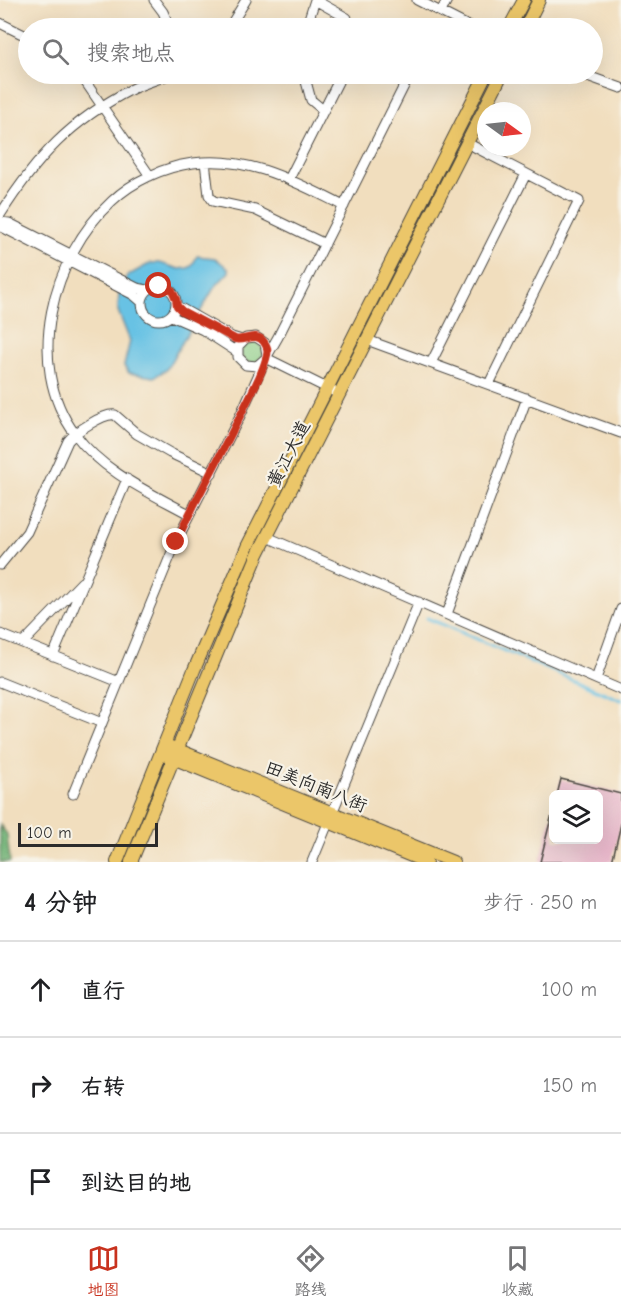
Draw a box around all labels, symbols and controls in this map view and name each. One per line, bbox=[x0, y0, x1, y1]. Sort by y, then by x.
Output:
search box bbox=[18, 18, 603, 84]
icon: search bbox=[39, 35, 72, 68]
text: 搜索地点 bbox=[87, 40, 175, 66]
north arrow bbox=[477, 102, 531, 156]
route start bbox=[145, 272, 171, 298]
street label: 黄江大道 bbox=[263, 417, 315, 491]
route end bbox=[162, 528, 188, 554]
street label: 田美向南八街 bbox=[262, 757, 370, 817]
map controls bbox=[549, 790, 603, 844]
button: layers bbox=[549, 790, 603, 844]
scale bar bbox=[18, 820, 158, 848]
text: 100 m bbox=[27, 824, 71, 842]
text: 4 分钟 bbox=[24, 888, 97, 918]
text: 步行 · 250 m bbox=[483, 891, 597, 914]
icon: ahead bbox=[24, 973, 57, 1006]
text: 直行 bbox=[81, 978, 125, 1004]
text: 100 m bbox=[542, 978, 597, 1001]
icon: right bbox=[24, 1069, 57, 1102]
text: 右转 bbox=[81, 1074, 125, 1100]
text: 150 m bbox=[543, 1074, 597, 1097]
icon: arrive bbox=[24, 1165, 57, 1198]
text: 到达目的地 bbox=[81, 1170, 191, 1196]
tab: 地图 bbox=[87, 1242, 120, 1300]
tab: 路线 bbox=[294, 1242, 327, 1300]
tab: 收藏 bbox=[501, 1242, 534, 1300]

